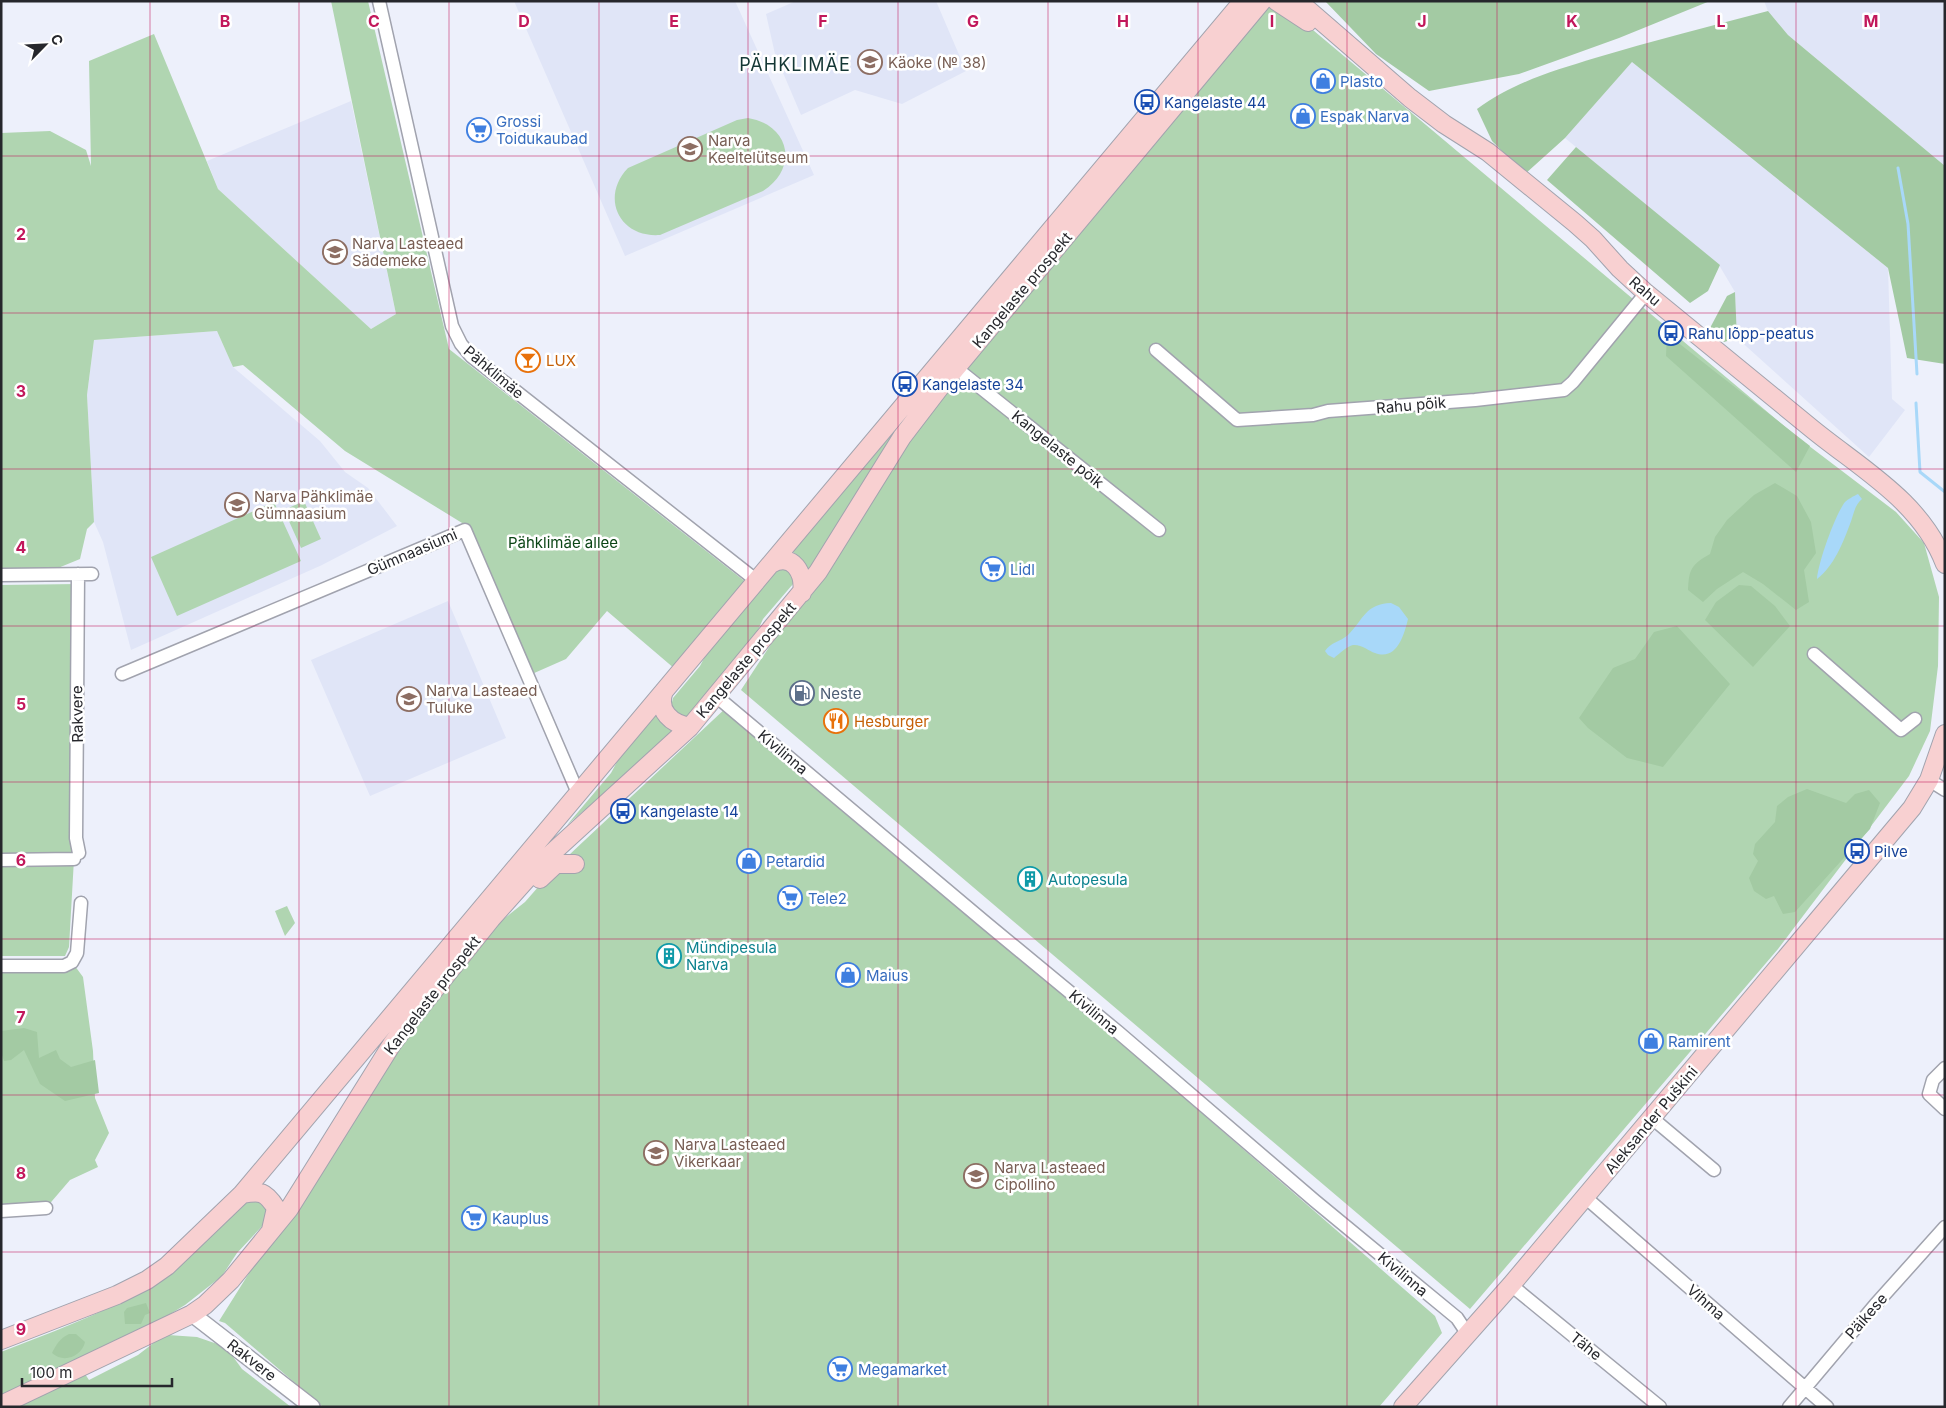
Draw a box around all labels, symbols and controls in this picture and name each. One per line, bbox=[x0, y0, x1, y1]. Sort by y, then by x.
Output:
text: B bbox=[220, 11, 230, 31]
text: C bbox=[368, 11, 380, 31]
text: D bbox=[518, 11, 530, 31]
text: E bbox=[669, 11, 679, 31]
text: F bbox=[818, 11, 828, 31]
text: G bbox=[967, 11, 979, 31]
text: H bbox=[1117, 11, 1129, 31]
text: I bbox=[1270, 11, 1274, 31]
text: J bbox=[1417, 11, 1427, 31]
text: K bbox=[1566, 11, 1578, 31]
text: L bbox=[1716, 11, 1726, 31]
text: M bbox=[1864, 11, 1878, 31]
north arrow bbox=[20, 20, 70, 70]
text: С bbox=[47, 31, 67, 48]
school or university icon: Käoke (№ 38) bbox=[857, 49, 883, 75]
district label: PÄHKLIMÄE bbox=[739, 53, 851, 75]
place label: Käoke (№ 38) bbox=[888, 53, 986, 72]
shop icon: Plasto bbox=[1310, 68, 1336, 94]
place label: Plasto bbox=[1340, 72, 1383, 91]
bus stop icon: Kangelaste 44 bbox=[1134, 89, 1160, 115]
place label: Kangelaste 44 bbox=[1164, 93, 1266, 112]
shop icon: Espak Narva bbox=[1290, 103, 1316, 129]
place label: Espak Narva bbox=[1320, 107, 1410, 126]
place label: Grossi Toidukaubad bbox=[496, 112, 588, 148]
supermarket icon: Grossi Toidukaubad bbox=[466, 117, 492, 143]
place label: Narva Keeltelütseum bbox=[708, 131, 808, 167]
school or university icon: Narva Keeltelütseum bbox=[677, 136, 703, 162]
text: 2 bbox=[16, 224, 26, 244]
street label: Kangelaste prospekt bbox=[968, 228, 1076, 352]
place label: Narva Lasteaed Sädemeke bbox=[352, 234, 463, 270]
school or university icon: Narva Lasteaed Sädemeke bbox=[322, 239, 348, 265]
street label: Rahu bbox=[1625, 272, 1665, 310]
bus stop icon: Rahu lõpp-peatus bbox=[1658, 320, 1684, 346]
place label: Rahu lõpp-peatus bbox=[1688, 324, 1814, 343]
street label: Pähklimäe bbox=[460, 341, 528, 403]
bar icon: LUX bbox=[515, 347, 541, 373]
place label: LUX bbox=[546, 351, 576, 370]
bus stop icon: Kangelaste 34 bbox=[892, 371, 918, 397]
place label: Kangelaste 34 bbox=[922, 375, 1024, 394]
text: 3 bbox=[16, 381, 26, 401]
street label: Rahu põik bbox=[1375, 392, 1447, 418]
street label: Kangelaste põik bbox=[1008, 406, 1108, 492]
place label: Narva Pähklimäe Gümnaasium bbox=[254, 487, 373, 523]
school or university icon: Narva Pähklimäe Gümnaasium bbox=[224, 492, 250, 518]
street label: Gümnaasiumi bbox=[364, 524, 460, 580]
park label: Pähklimäe allee bbox=[508, 533, 618, 552]
text: 4 bbox=[16, 537, 27, 557]
supermarket icon: Lidl bbox=[980, 556, 1006, 582]
place label: Lidl bbox=[1010, 560, 1035, 579]
street label: Kangelaste prospekt bbox=[692, 598, 800, 722]
fuel station icon: Neste bbox=[789, 680, 815, 706]
place label: Narva Lasteaed Tuluke bbox=[426, 681, 537, 717]
place label: Neste bbox=[820, 684, 861, 703]
street label: Rakvere bbox=[67, 685, 87, 743]
school or university icon: Narva Lasteaed Tuluke bbox=[396, 686, 422, 712]
text: 5 bbox=[16, 694, 26, 714]
restaurant icon: Hesburger bbox=[823, 708, 849, 734]
place label: Hesburger bbox=[854, 712, 929, 731]
street label: Kivilinna bbox=[754, 726, 812, 778]
bus stop icon: Kangelaste 14 bbox=[610, 798, 636, 824]
place label: Kangelaste 14 bbox=[640, 802, 739, 821]
bus stop icon: Pilve bbox=[1844, 838, 1870, 864]
place label: Pilve bbox=[1874, 842, 1908, 861]
shop icon: Petardid bbox=[736, 848, 762, 874]
text: 6 bbox=[16, 850, 26, 870]
place label: Petardid bbox=[766, 852, 825, 871]
building icon: Autopesula bbox=[1017, 866, 1043, 892]
place label: Autopesula bbox=[1048, 870, 1128, 889]
supermarket icon: Tele2 bbox=[777, 885, 803, 911]
place label: Tele2 bbox=[808, 889, 847, 908]
street label: Kangelaste prospekt bbox=[380, 932, 484, 1058]
place label: Mündipesula Narva bbox=[686, 938, 777, 974]
building icon: Mündipesula Narva bbox=[656, 943, 682, 969]
shop icon: Maius bbox=[835, 962, 861, 988]
place label: Maius bbox=[866, 966, 908, 985]
street label: Kivilinna bbox=[1065, 986, 1123, 1038]
text: 7 bbox=[16, 1007, 26, 1027]
shop icon: Ramirent bbox=[1638, 1028, 1664, 1054]
place label: Ramirent bbox=[1668, 1032, 1731, 1051]
street label: Aleksander Puškini bbox=[1600, 1062, 1702, 1178]
place label: Narva Lasteaed Vikerkaar bbox=[674, 1135, 785, 1171]
school or university icon: Narva Lasteaed Vikerkaar bbox=[643, 1140, 669, 1166]
place label: Narva Lasteaed Cipollino bbox=[994, 1158, 1105, 1194]
text: 8 bbox=[16, 1163, 26, 1183]
school or university icon: Narva Lasteaed Cipollino bbox=[963, 1163, 989, 1189]
supermarket icon: Kauplus bbox=[461, 1205, 487, 1231]
place label: Kauplus bbox=[492, 1209, 549, 1228]
street label: Kivilinna bbox=[1374, 1248, 1432, 1300]
street label: Vihma bbox=[1683, 1280, 1729, 1324]
street label: Päikese bbox=[1841, 1289, 1891, 1343]
text: 9 bbox=[16, 1319, 26, 1339]
street label: Tähe bbox=[1566, 1328, 1606, 1364]
street label: Rakvere bbox=[224, 1335, 280, 1385]
scale bar bbox=[22, 1356, 172, 1388]
supermarket icon: Megamarket bbox=[827, 1356, 853, 1382]
place label: Megamarket bbox=[858, 1360, 947, 1379]
text: 100 m bbox=[30, 1363, 72, 1382]

